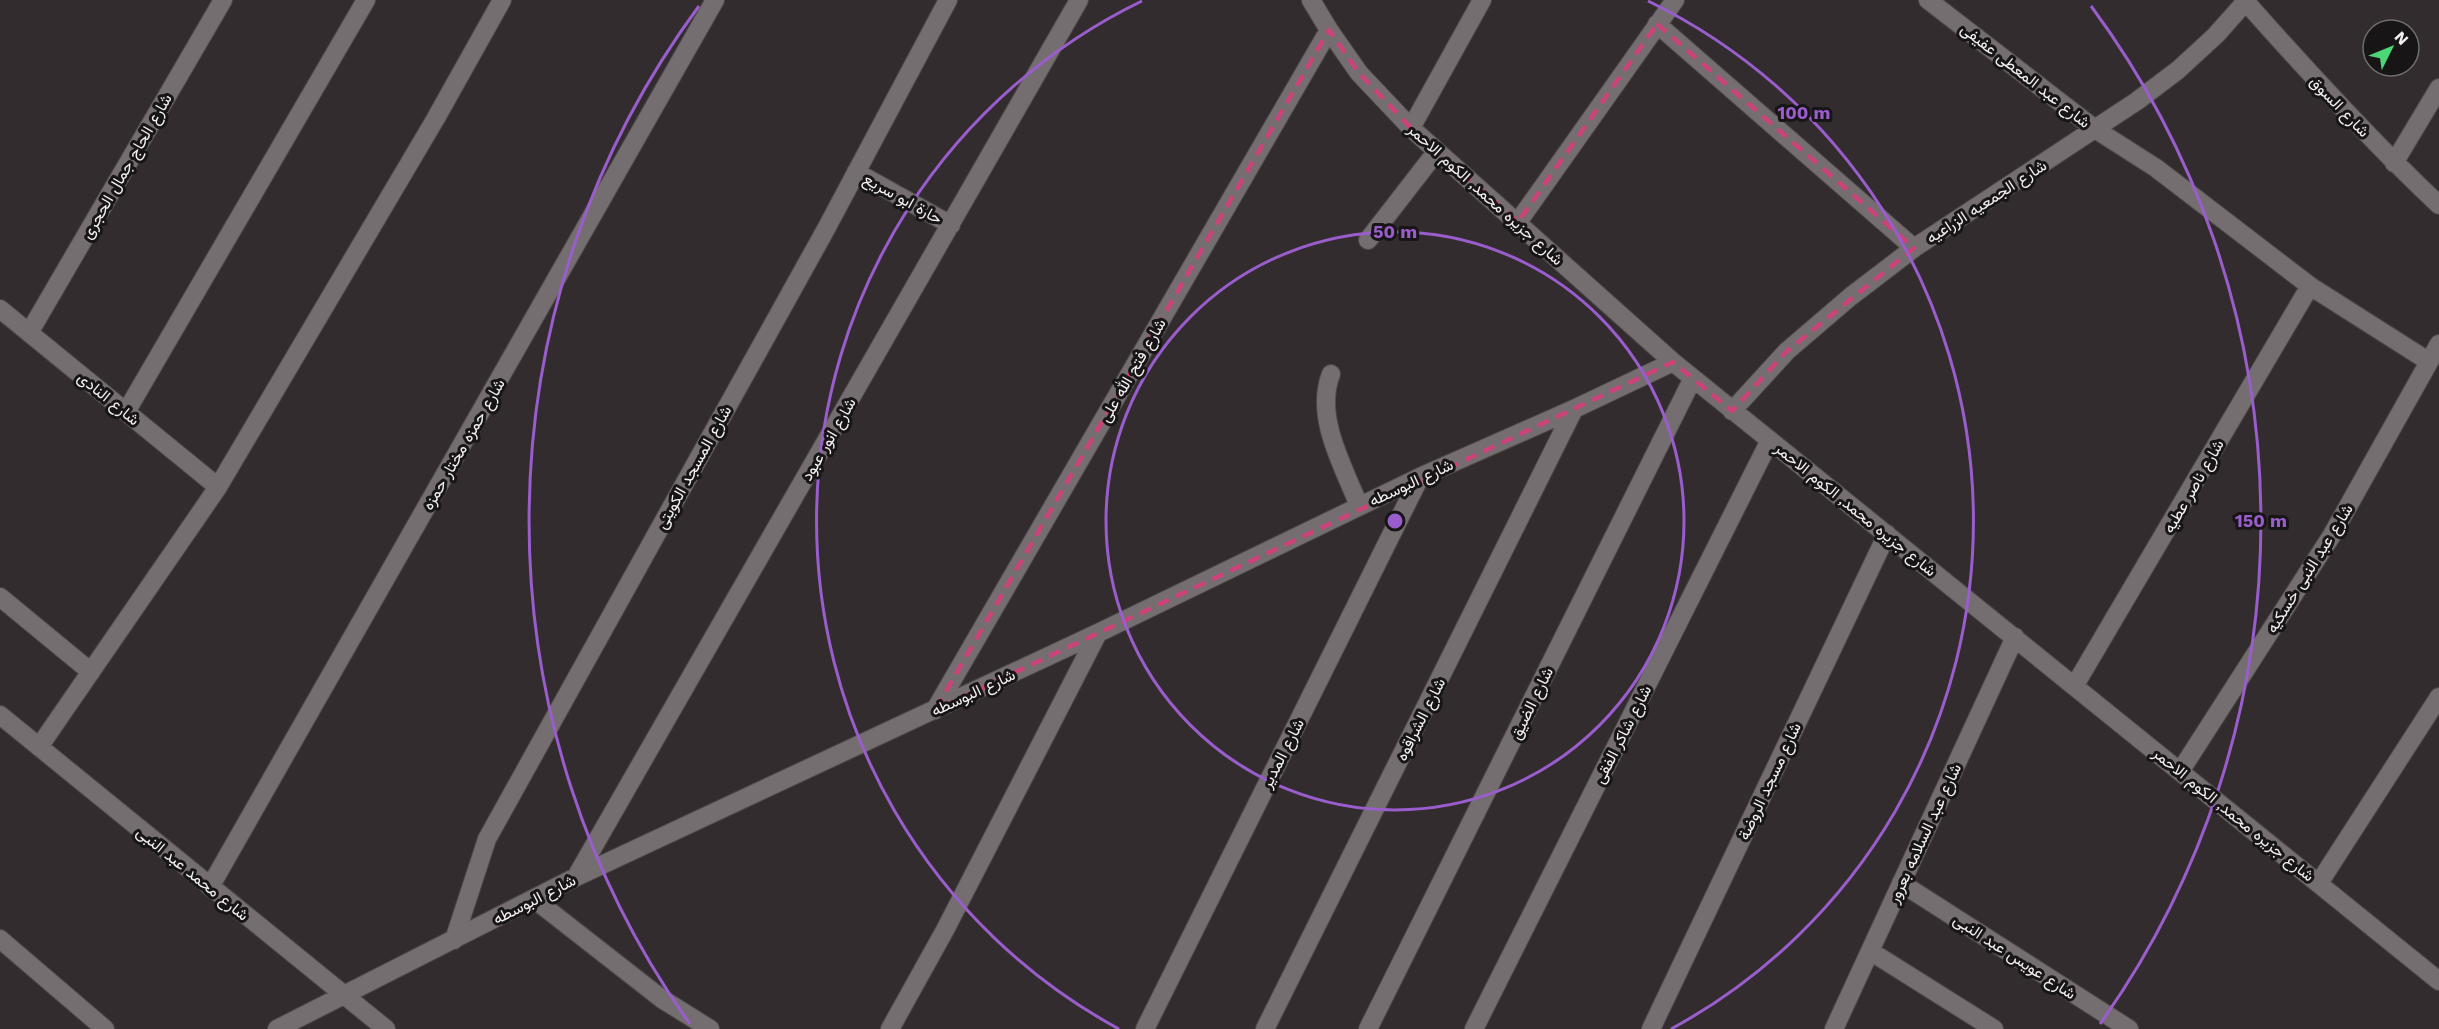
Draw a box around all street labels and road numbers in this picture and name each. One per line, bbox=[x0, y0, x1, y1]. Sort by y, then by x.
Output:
street label: شارع عبد المعطى عفيفى bbox=[1956, 19, 2094, 133]
street label: شارع السوق bbox=[2304, 72, 2373, 142]
street label: شارع الحاج جمال الحجرى bbox=[77, 90, 178, 243]
street label: شارع جزيره محمد, الكوم الاحمر bbox=[1402, 119, 1567, 271]
street label: شارع الجمعيه الزراعيه bbox=[1923, 155, 2051, 249]
street label: حارة ابو سريع bbox=[859, 169, 946, 230]
street label: شارع فتح الله على bbox=[1095, 315, 1172, 426]
street label: شارع النادى bbox=[73, 368, 144, 431]
street label: شارع حمزه مختار حمزه bbox=[418, 375, 510, 514]
street label: شارع انور عبود bbox=[797, 394, 862, 485]
street label: شارع المسجد الكويتى bbox=[652, 402, 737, 533]
street label: شارع ناصر عطيه bbox=[2159, 436, 2230, 537]
street label: شارع جزيره محمد, الكوم الاحمر bbox=[1769, 438, 1940, 582]
street label: شارع البوسطه bbox=[1366, 455, 1457, 512]
street label: شارع عبد النبى خسكيه bbox=[2262, 500, 2359, 637]
street label: شارع الضيق bbox=[1506, 664, 1559, 743]
street label: شارع البوسطه bbox=[928, 665, 1019, 722]
street label: شارع الشراقوه bbox=[1392, 675, 1451, 765]
street label: شارع شاكر الفقى bbox=[1590, 682, 1657, 787]
street label: شارع المدير bbox=[1256, 715, 1310, 793]
street label: شارع مسجد الروضة bbox=[1734, 719, 1807, 844]
street label: شارع جزيره محمد, الكوم الاحمر bbox=[2147, 743, 2318, 887]
street label: شارع عبد السلامه بعرور bbox=[1883, 760, 1967, 908]
street label: شارع محمد عبد النبى bbox=[131, 822, 253, 926]
street label: شارع البوسطه bbox=[490, 870, 580, 930]
street label: شارع عويس عبد النبى bbox=[1949, 910, 2080, 1005]

